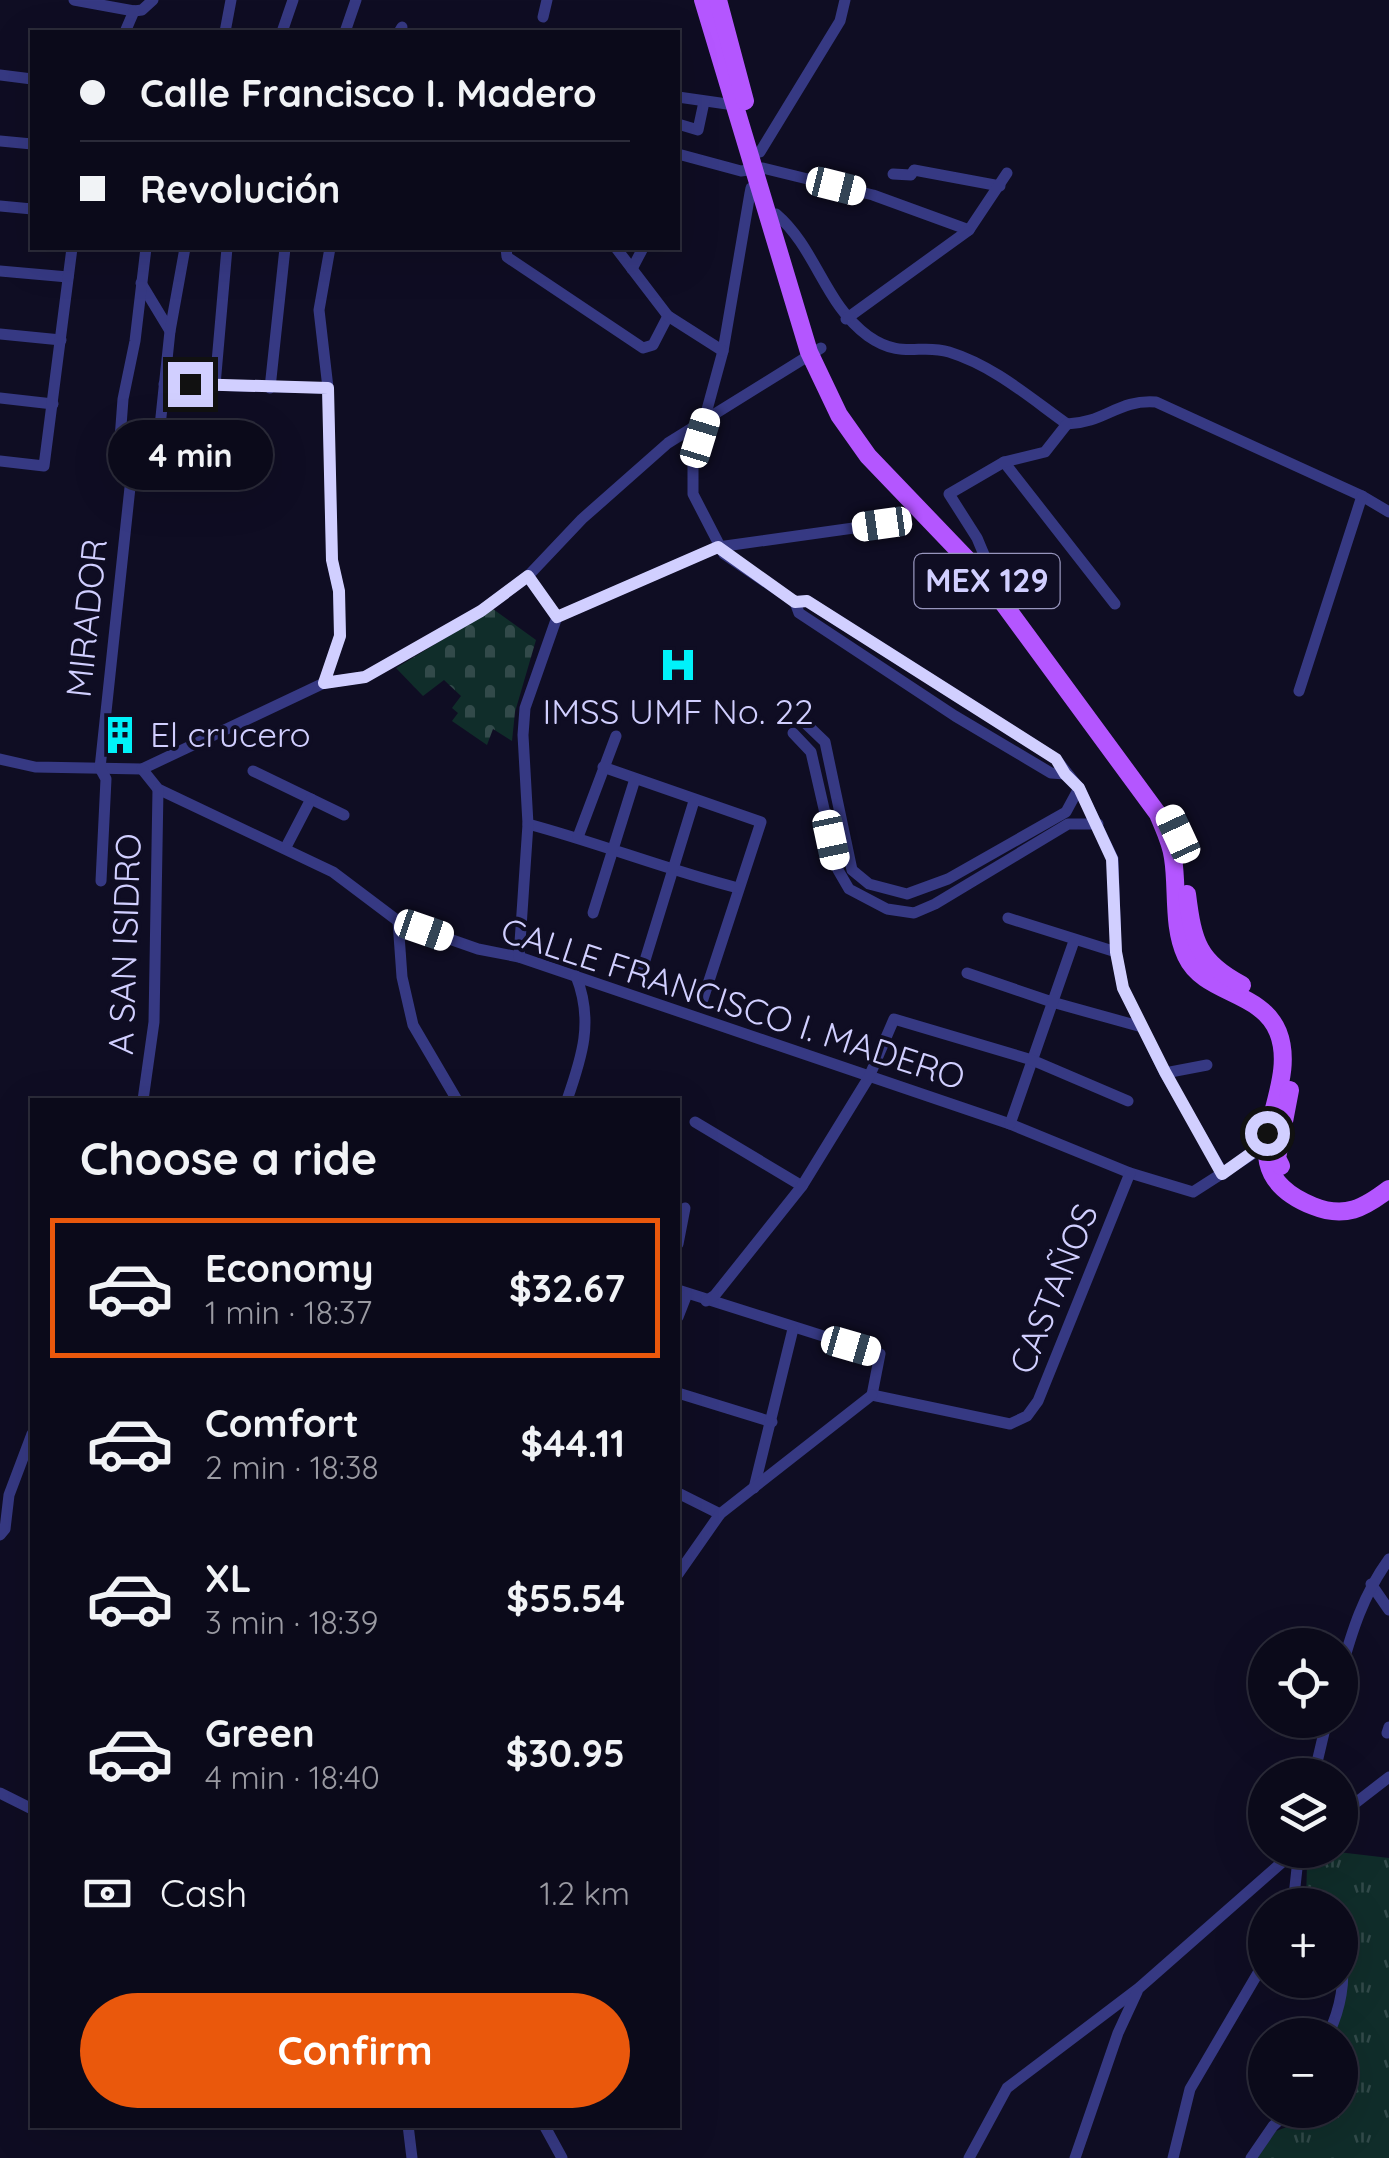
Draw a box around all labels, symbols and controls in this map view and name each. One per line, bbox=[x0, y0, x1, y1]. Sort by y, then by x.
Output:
text: Calle Francisco I. Madero bbox=[140, 69, 597, 117]
car bbox=[803, 164, 869, 208]
text: Revolución bbox=[140, 165, 341, 213]
route end bbox=[168, 362, 213, 407]
car bbox=[677, 405, 723, 471]
callout: 4 min bbox=[108, 419, 272, 489]
text: 4 min bbox=[149, 435, 232, 475]
car bbox=[850, 505, 914, 543]
street label: MIRADOR bbox=[56, 536, 116, 699]
road number: MEX 129 bbox=[914, 554, 1060, 608]
hospital icon: IMSS UMF No. 22 bbox=[657, 644, 699, 686]
place label: IMSS UMF No. 22 bbox=[542, 689, 814, 733]
place label: El crucero bbox=[150, 712, 311, 756]
building icon: El crucero bbox=[99, 714, 141, 756]
car bbox=[1152, 800, 1204, 868]
car bbox=[810, 808, 852, 872]
street label: A SAN ISIDRO bbox=[98, 832, 150, 1056]
car bbox=[391, 906, 457, 954]
street label: CALLE FRANCISCO I. MADERO bbox=[496, 907, 971, 1099]
route start bbox=[1245, 1111, 1290, 1156]
text: Choose a ride bbox=[80, 1130, 377, 1186]
street label: CASTAÑOS bbox=[999, 1197, 1107, 1380]
icon: car bbox=[85, 1243, 175, 1333]
text: Economy bbox=[205, 1244, 374, 1292]
text: $32.67 bbox=[509, 1264, 625, 1312]
text: 1 min · 18:37 bbox=[205, 1292, 372, 1332]
car bbox=[818, 1323, 884, 1369]
icon: car bbox=[85, 1398, 175, 1488]
text: Comfort bbox=[205, 1399, 359, 1447]
text: $44.11 bbox=[520, 1419, 625, 1467]
text: 2 min · 18:38 bbox=[205, 1447, 379, 1487]
icon: car bbox=[85, 1553, 175, 1643]
text: XL bbox=[205, 1554, 251, 1602]
text: $55.54 bbox=[506, 1574, 625, 1622]
text: 3 min · 18:39 bbox=[205, 1602, 378, 1642]
map controls bbox=[1248, 1628, 1358, 2128]
button: locate bbox=[1248, 1628, 1358, 1738]
icon: car bbox=[85, 1708, 175, 1798]
text: Green bbox=[205, 1709, 315, 1757]
text: $30.95 bbox=[506, 1729, 625, 1777]
text: 4 min · 18:40 bbox=[205, 1757, 380, 1797]
button: layers bbox=[1248, 1758, 1358, 1868]
icon: cash bbox=[80, 1866, 135, 1921]
text: Cash bbox=[160, 1869, 247, 1917]
text: 1.2 km bbox=[540, 1873, 630, 1913]
button: + bbox=[1248, 1888, 1358, 1998]
button: Confirm bbox=[80, 1993, 630, 2108]
button: − bbox=[1248, 2018, 1358, 2128]

